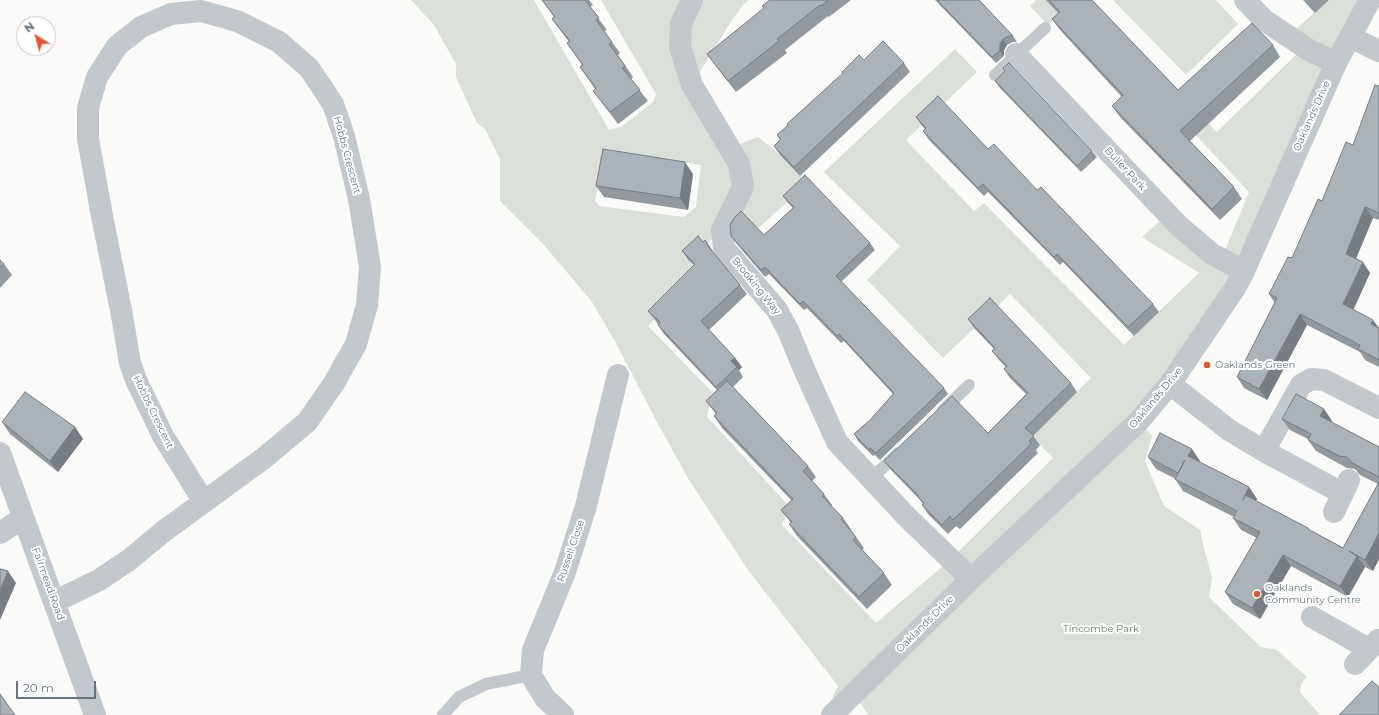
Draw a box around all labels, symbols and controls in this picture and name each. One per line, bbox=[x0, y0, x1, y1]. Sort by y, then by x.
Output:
north arrow bbox=[16, 16, 56, 56]
text: N bbox=[22, 19, 37, 35]
street label: Oaklands Drive bbox=[1291, 79, 1333, 153]
street label: Hobbs Crescent bbox=[331, 115, 363, 195]
street label: Buller Park bbox=[1102, 145, 1148, 193]
street label: Brooking Way bbox=[729, 255, 783, 317]
place label: Oaklands Green bbox=[1215, 359, 1295, 371]
marker: Oaklands Green bbox=[1202, 360, 1212, 370]
street label: Oaklands Drive bbox=[1127, 365, 1185, 431]
street label: Hobbs Crescent bbox=[130, 374, 176, 450]
street label: Russell Close bbox=[555, 518, 587, 584]
street label: Fairmead Road bbox=[29, 546, 67, 622]
place label: Oaklands Community Centre bbox=[1265, 582, 1361, 606]
marker: Oaklands Community Centre bbox=[1252, 589, 1262, 599]
street label: Oaklands Drive bbox=[894, 593, 956, 655]
park label: Tincombe Park bbox=[1063, 623, 1139, 635]
scale bar bbox=[18, 673, 98, 699]
text: 20 m bbox=[23, 680, 54, 695]

